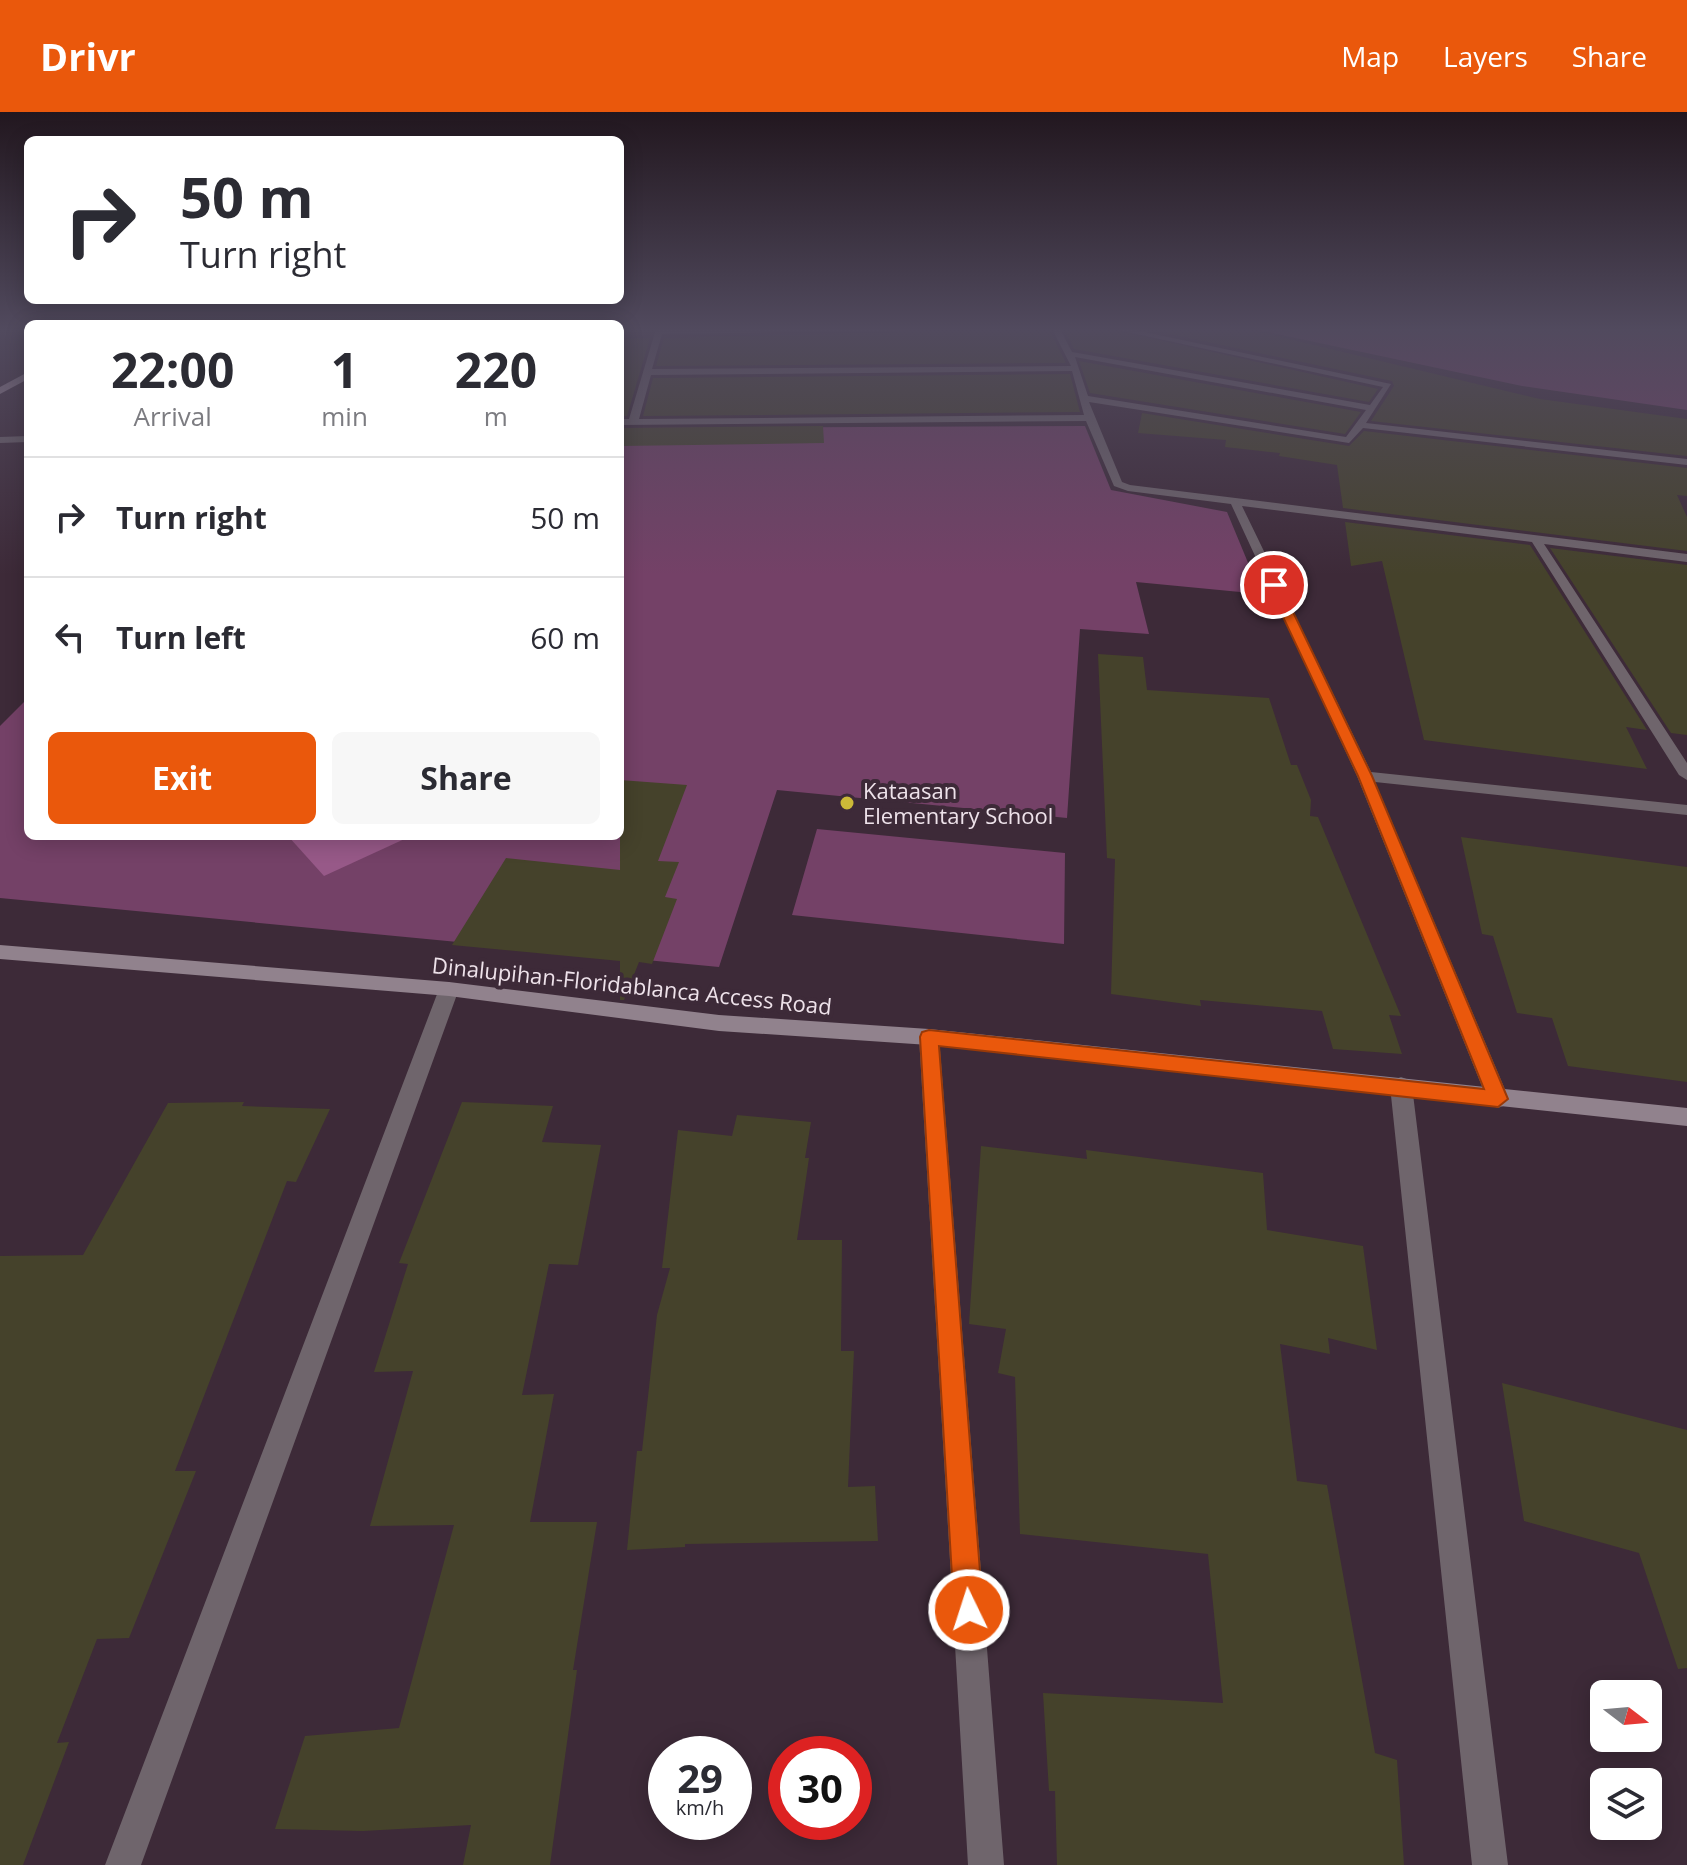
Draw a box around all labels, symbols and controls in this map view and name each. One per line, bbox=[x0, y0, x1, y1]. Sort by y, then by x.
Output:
text: Drivr bbox=[40, 30, 136, 82]
text: Map bbox=[1341, 37, 1399, 75]
text: Layers bbox=[1443, 37, 1528, 75]
text: Share bbox=[1572, 37, 1647, 75]
text: 50 m bbox=[180, 158, 314, 234]
icon: right bbox=[48, 168, 152, 272]
text: Turn right bbox=[180, 230, 346, 279]
text: 22:00 bbox=[111, 337, 234, 402]
text: 1 bbox=[331, 337, 358, 402]
text: 220 bbox=[455, 337, 537, 402]
text: Arrival bbox=[133, 398, 212, 434]
text: min bbox=[321, 398, 368, 434]
text: m bbox=[484, 398, 508, 434]
icon: right bbox=[48, 495, 92, 539]
text: Turn right bbox=[116, 497, 267, 538]
text: 50 m bbox=[530, 497, 600, 538]
pin bbox=[1240, 551, 1308, 619]
icon: arrive bbox=[1252, 563, 1296, 607]
icon: left bbox=[48, 615, 92, 659]
text: Turn left bbox=[116, 617, 246, 658]
text: 60 m bbox=[530, 617, 600, 658]
button: Exit bbox=[48, 732, 316, 824]
button: Share bbox=[332, 732, 600, 824]
place label: Kataasan Elementary School bbox=[863, 775, 1053, 830]
marker: Kataasan Elementary School bbox=[838, 794, 856, 812]
street label: Dinalupihan-Floridablanca Access Road bbox=[431, 949, 833, 1021]
position arrow bbox=[927, 1568, 1011, 1652]
north arrow bbox=[1590, 1680, 1662, 1752]
map controls bbox=[1590, 1680, 1662, 1840]
speed limit sign: 30 bbox=[768, 1736, 872, 1840]
text: 29 bbox=[677, 1750, 723, 1805]
button: layers bbox=[1590, 1768, 1662, 1840]
text: km/h bbox=[676, 1794, 724, 1821]

